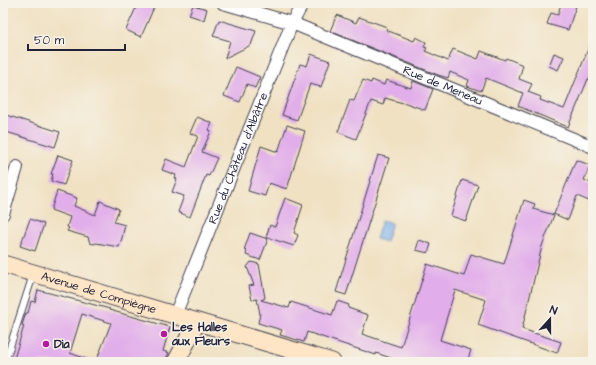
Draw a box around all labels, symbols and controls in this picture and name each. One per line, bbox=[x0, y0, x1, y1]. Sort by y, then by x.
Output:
scale bar bbox=[28, 26, 125, 52]
text: 50 m bbox=[34, 32, 65, 49]
street label: Rue de Meneau bbox=[401, 61, 485, 109]
street label: Rue du Château d'Albâtre bbox=[204, 89, 272, 226]
street label: Avenue de Compiègne bbox=[39, 267, 159, 318]
north arrow bbox=[530, 299, 570, 339]
text: N bbox=[547, 302, 559, 318]
place label: Les Halles aux Fleurs bbox=[171, 319, 230, 350]
marker: Les Halles aux Fleurs bbox=[159, 329, 169, 339]
place label: Dia bbox=[54, 336, 71, 353]
marker: Dia bbox=[41, 339, 51, 349]

